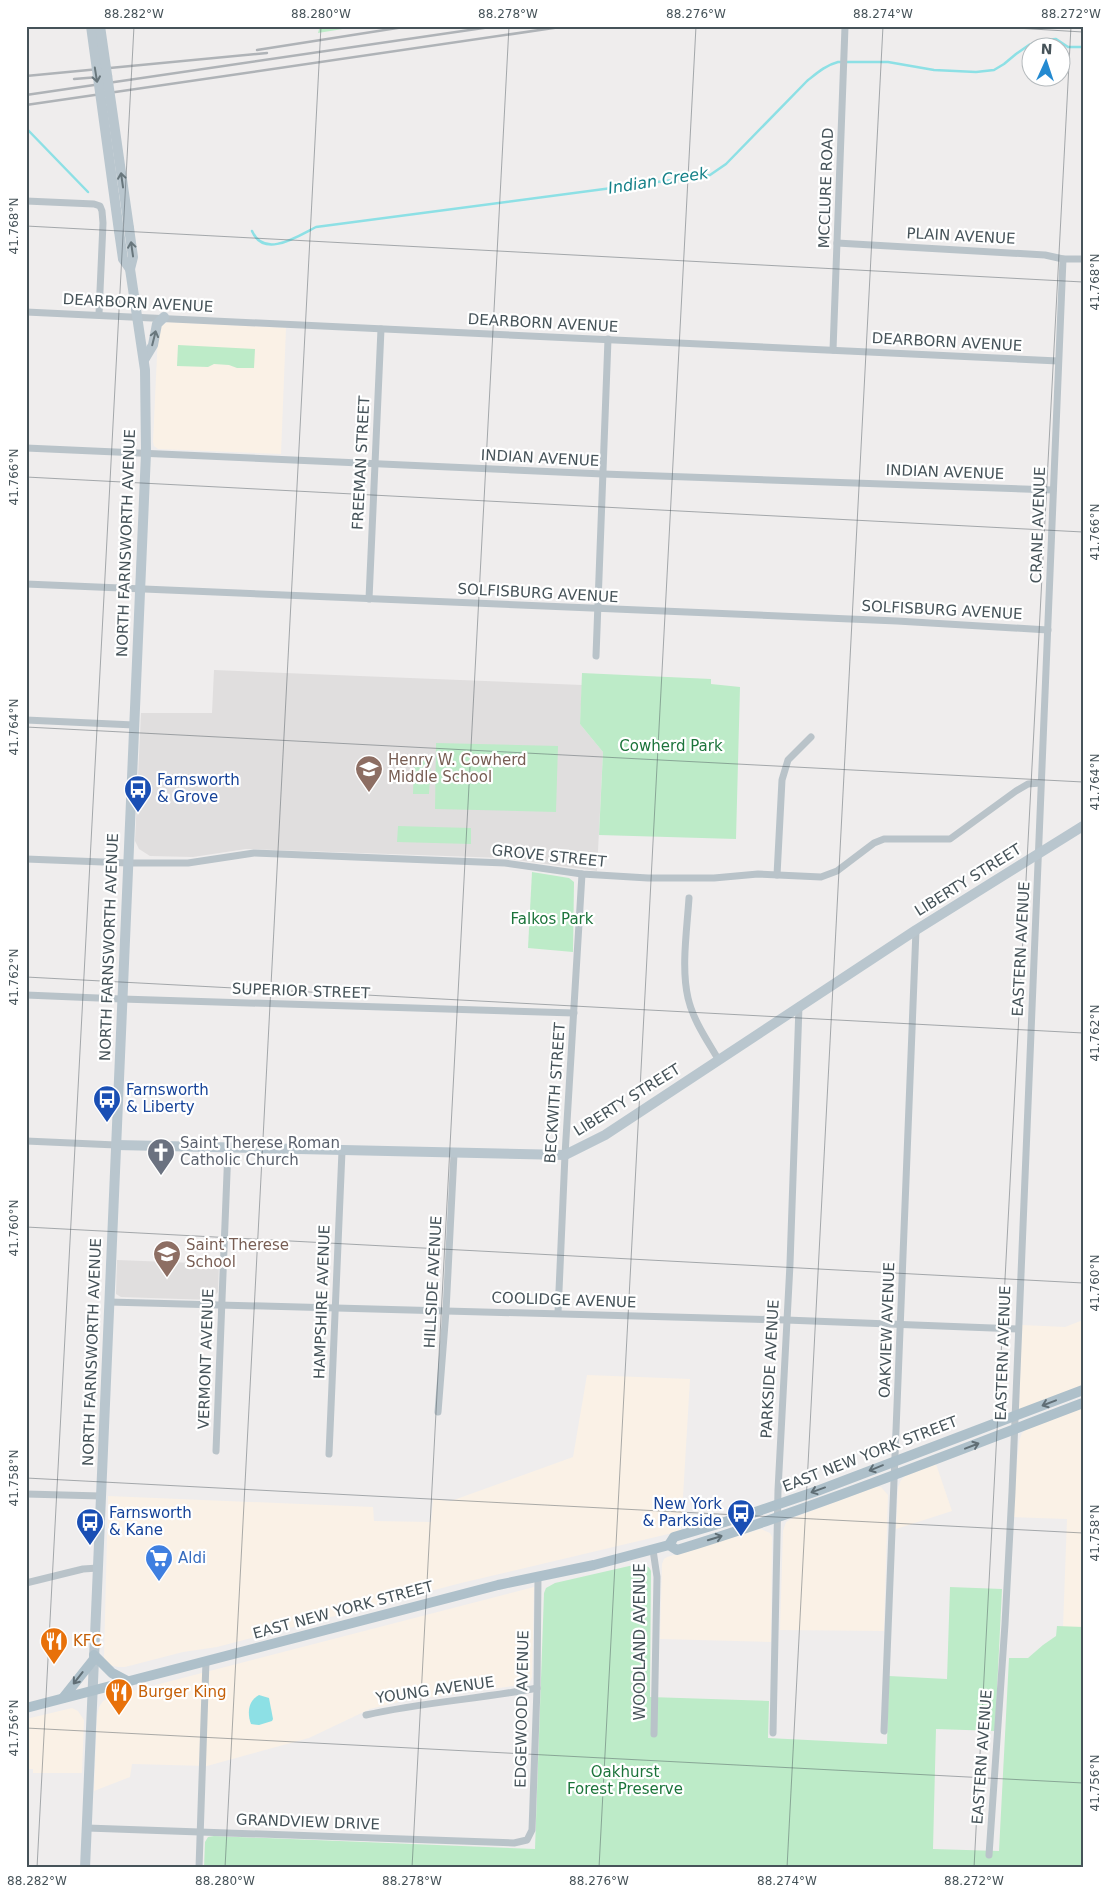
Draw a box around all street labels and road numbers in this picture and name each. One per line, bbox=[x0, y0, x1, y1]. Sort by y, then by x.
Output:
street label: MCCLURE ROAD bbox=[815, 127, 837, 249]
street label: PLAIN AVENUE bbox=[906, 224, 1016, 248]
street label: DEARBORN AVENUE bbox=[62, 290, 214, 316]
street label: DEARBORN AVENUE bbox=[467, 310, 619, 336]
street label: DEARBORN AVENUE bbox=[871, 329, 1023, 355]
street label: FREEMAN STREET bbox=[348, 395, 374, 531]
street label: NORTH FARNSWORTH AVENUE bbox=[113, 429, 139, 657]
street label: INDIAN AVENUE bbox=[480, 446, 600, 470]
street label: INDIAN AVENUE bbox=[885, 461, 1005, 483]
street label: CRANE AVENUE bbox=[1027, 466, 1049, 584]
street label: SOLFISBURG AVENUE bbox=[457, 580, 619, 606]
street label: SOLFISBURG AVENUE bbox=[861, 597, 1023, 623]
street label: NORTH FARNSWORTH AVENUE bbox=[96, 833, 122, 1061]
street label: LIBERTY STREET bbox=[911, 840, 1025, 920]
street label: GROVE STREET bbox=[491, 841, 608, 871]
street label: EASTERN AVENUE bbox=[1008, 881, 1034, 1017]
street label: SUPERIOR STREET bbox=[232, 980, 371, 1002]
street label: BECKWITH STREET bbox=[541, 1021, 569, 1164]
street label: LIBERTY STREET bbox=[570, 1060, 684, 1140]
street label: HILLSIDE AVENUE bbox=[421, 1215, 445, 1349]
street label: HAMPSHIRE AVENUE bbox=[310, 1225, 334, 1379]
street label: NORTH FARNSWORTH AVENUE bbox=[79, 1238, 105, 1466]
street label: OAKVIEW AVENUE bbox=[876, 1262, 898, 1398]
street label: EASTERN AVENUE bbox=[992, 1285, 1014, 1421]
street label: VERMONT AVENUE bbox=[195, 1288, 217, 1430]
street label: COOLIDGE AVENUE bbox=[491, 1288, 637, 1312]
street label: PARKSIDE AVENUE bbox=[757, 1299, 783, 1439]
street label: EAST NEW YORK STREET bbox=[780, 1412, 961, 1496]
street label: WOODLAND AVENUE bbox=[631, 1563, 649, 1721]
street label: EAST NEW YORK STREET bbox=[251, 1577, 436, 1643]
street label: EDGEWOOD AVENUE bbox=[512, 1630, 532, 1788]
street label: YOUNG AVENUE bbox=[374, 1673, 495, 1707]
street label: EASTERN AVENUE bbox=[968, 1689, 996, 1825]
street label: GRANDVIEW DRIVE bbox=[236, 1810, 380, 1834]

